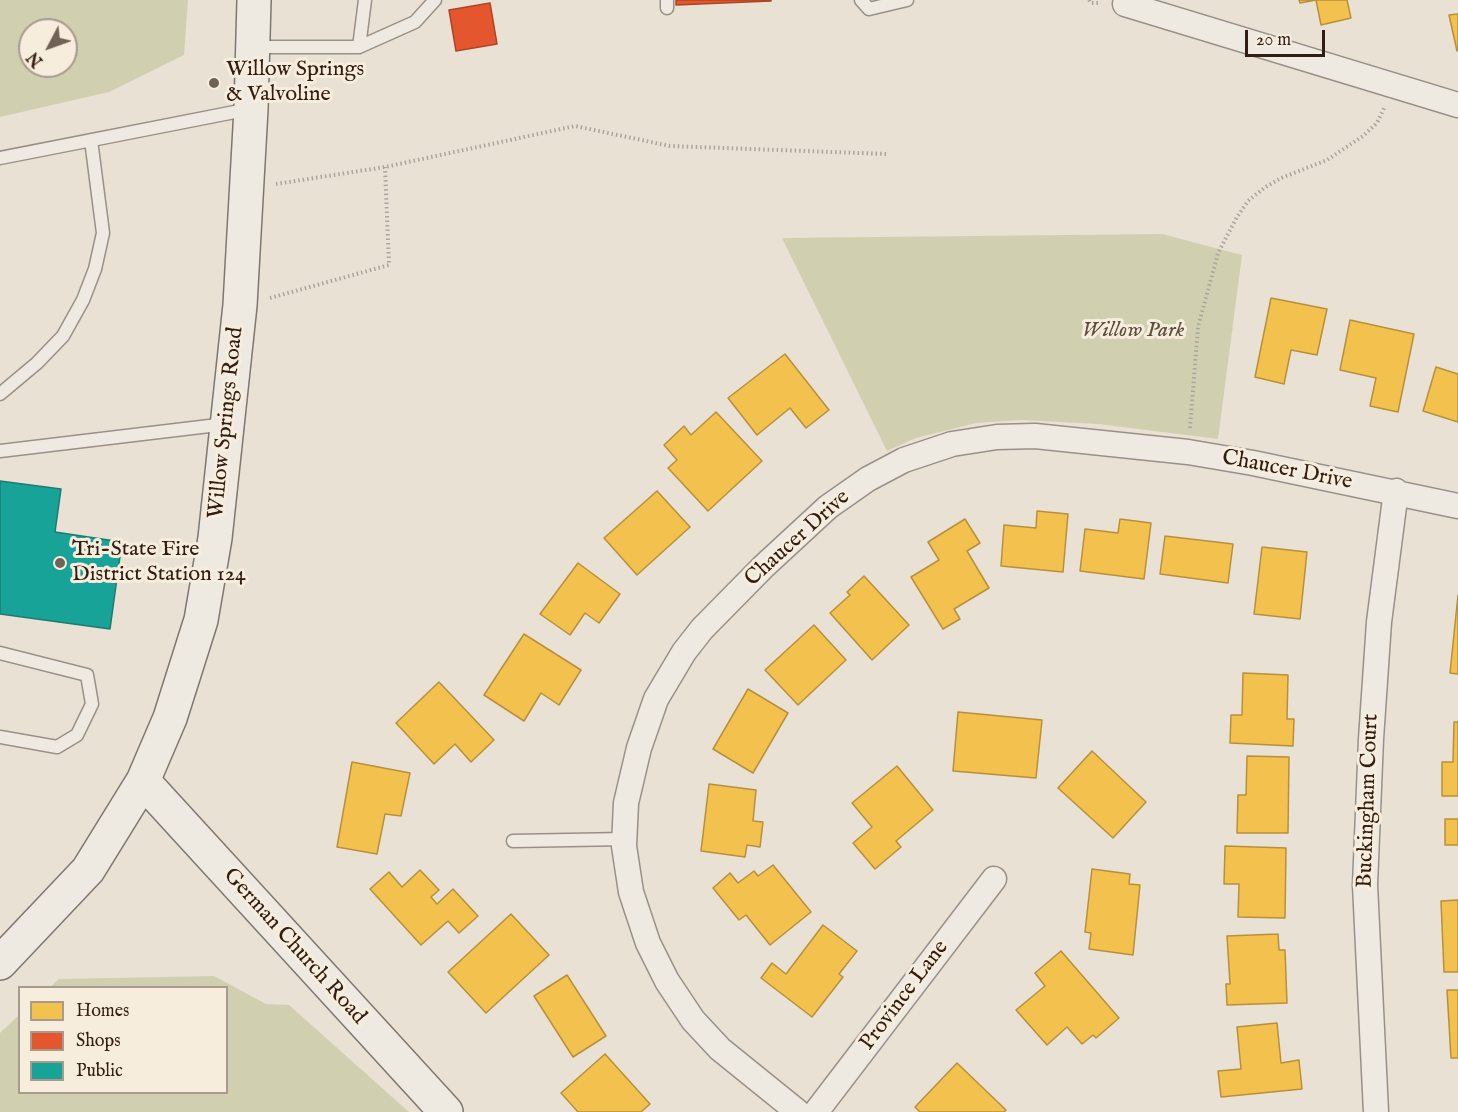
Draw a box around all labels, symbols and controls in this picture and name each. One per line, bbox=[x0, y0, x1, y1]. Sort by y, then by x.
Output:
north arrow bbox=[18, 18, 78, 78]
scale bar bbox=[1248, 18, 1328, 56]
text: 20 m bbox=[1256, 29, 1291, 52]
text: N bbox=[24, 47, 48, 70]
place label: Willow Springs & Valvoline bbox=[226, 57, 364, 108]
marker: Willow Springs & Valvoline bbox=[207, 76, 221, 90]
park label: Willow Park bbox=[1082, 318, 1184, 344]
street label: Willow Springs Road bbox=[204, 326, 250, 520]
street label: Chaucer Drive bbox=[1220, 445, 1354, 497]
street label: Chaucer Drive bbox=[740, 485, 856, 593]
place label: Tri-State Fire District Station 124 bbox=[72, 537, 246, 588]
marker: Tri-State Fire District Station 124 bbox=[53, 556, 67, 570]
street label: Buckingham Court bbox=[1353, 713, 1385, 889]
street label: German Church Road bbox=[217, 863, 371, 1031]
street label: Province Lane bbox=[855, 936, 955, 1056]
legend bbox=[18, 986, 228, 1094]
text: Homes bbox=[76, 1000, 129, 1023]
text: Shops bbox=[76, 1030, 121, 1053]
text: Public bbox=[76, 1060, 123, 1083]

